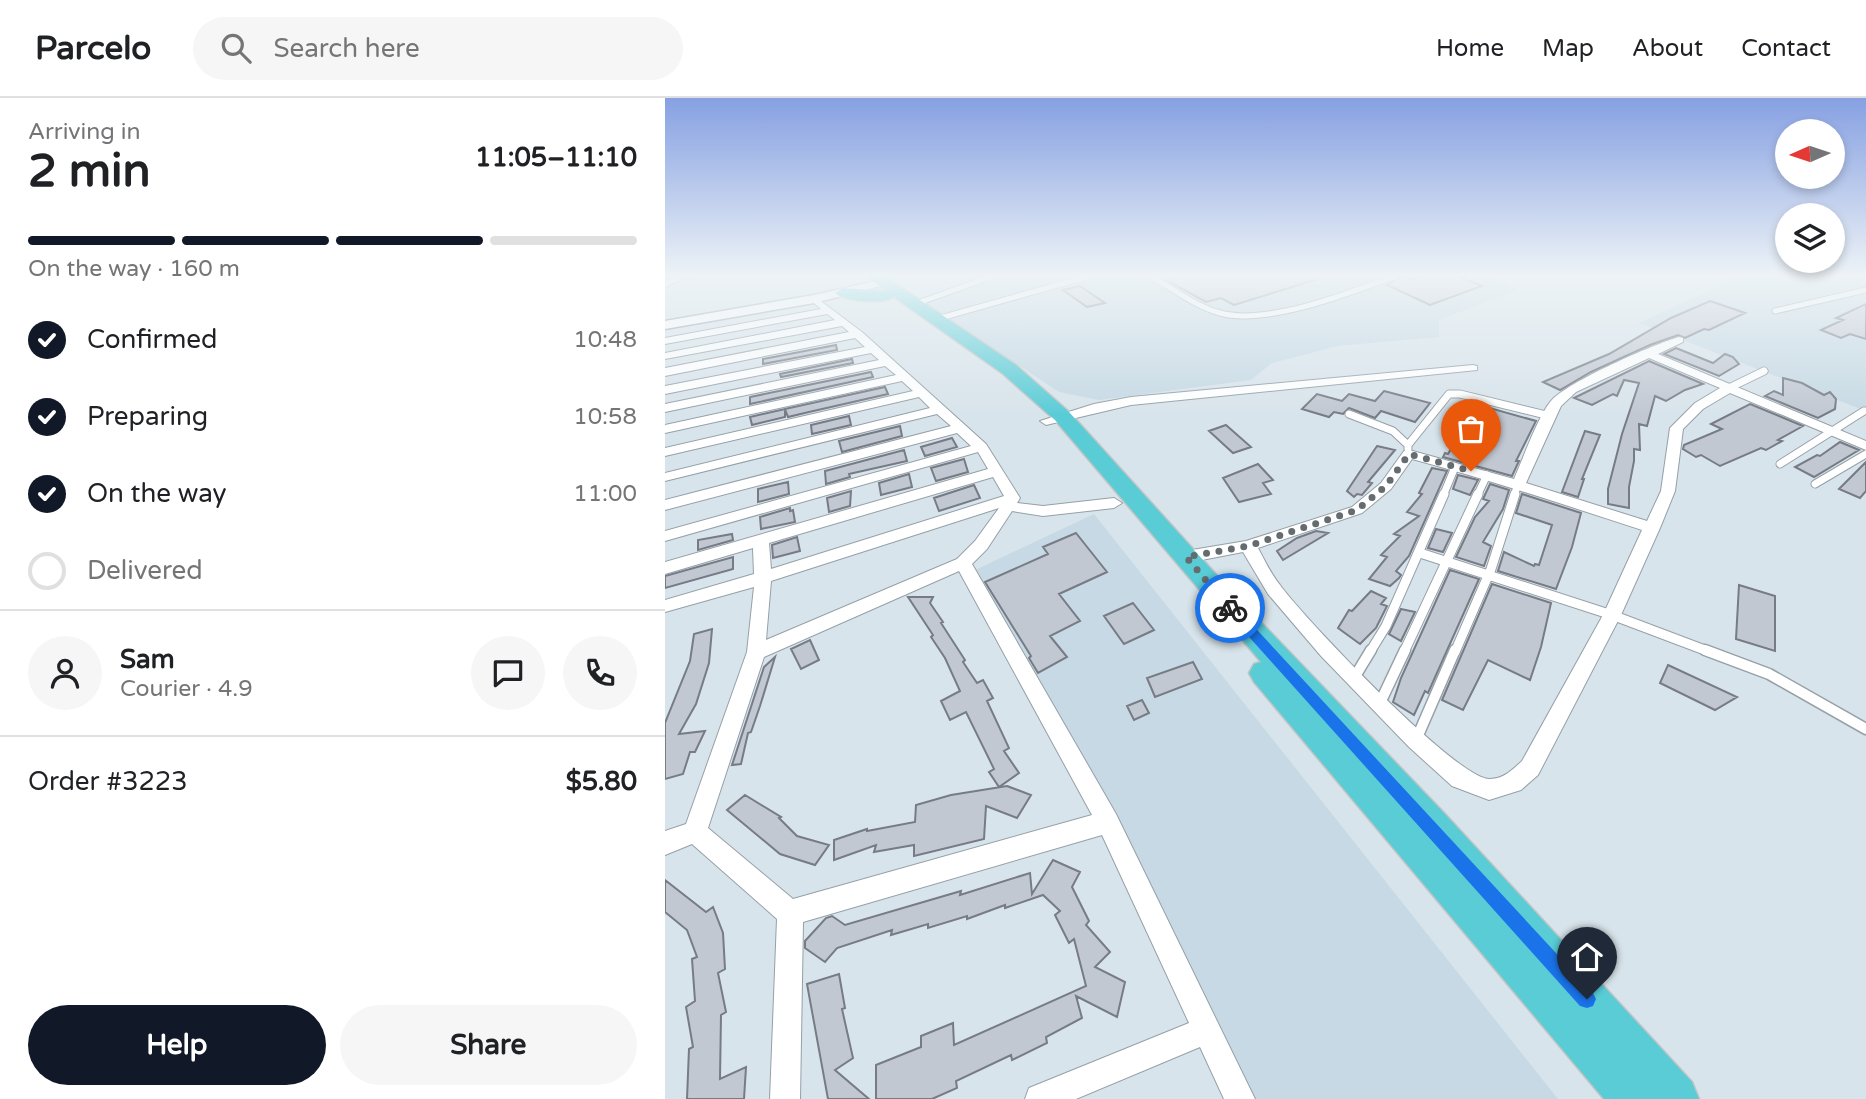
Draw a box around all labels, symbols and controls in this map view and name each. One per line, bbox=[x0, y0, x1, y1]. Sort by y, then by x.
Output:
search box bbox=[193, 17, 683, 80]
text: Parcelo bbox=[35, 29, 151, 68]
icon: search bbox=[217, 29, 255, 67]
text: Search here bbox=[273, 33, 420, 64]
text: Home bbox=[1436, 34, 1504, 63]
text: Map bbox=[1542, 34, 1594, 63]
text: About bbox=[1632, 34, 1703, 63]
text: Contact bbox=[1741, 34, 1831, 63]
text: Arriving in bbox=[28, 118, 141, 146]
north arrow bbox=[1775, 119, 1845, 189]
map controls bbox=[1775, 119, 1845, 273]
text: 11:05–11:10 bbox=[475, 142, 637, 173]
text: 2 min bbox=[28, 144, 151, 199]
button: layers bbox=[1775, 203, 1845, 273]
text: On the way · 160 m bbox=[28, 255, 240, 283]
icon: check bbox=[28, 321, 66, 359]
text: Confirmed bbox=[87, 324, 217, 355]
text: 10:48 bbox=[573, 326, 637, 354]
icon: check bbox=[28, 398, 66, 436]
pin bbox=[1441, 399, 1501, 471]
text: Preparing bbox=[87, 401, 208, 432]
text: 10:58 bbox=[573, 403, 637, 431]
icon: bag bbox=[1452, 410, 1490, 448]
icon: check bbox=[28, 475, 66, 513]
text: On the way bbox=[87, 478, 227, 509]
text: 11:00 bbox=[573, 480, 637, 508]
text: Delivered bbox=[87, 555, 203, 586]
courier bbox=[1195, 573, 1265, 643]
icon: bike bbox=[1211, 589, 1249, 627]
button: person bbox=[28, 636, 102, 710]
button: chat bbox=[471, 636, 545, 710]
button: phone bbox=[563, 636, 637, 710]
text: Sam bbox=[120, 644, 175, 675]
text: Courier · 4.9 bbox=[120, 675, 253, 703]
text: Order #3223 bbox=[28, 766, 188, 797]
text: $5.80 bbox=[566, 766, 637, 797]
pin bbox=[1557, 927, 1617, 999]
icon: home bbox=[1568, 938, 1606, 976]
button: Help bbox=[28, 1005, 326, 1085]
button: Share bbox=[340, 1005, 637, 1085]

